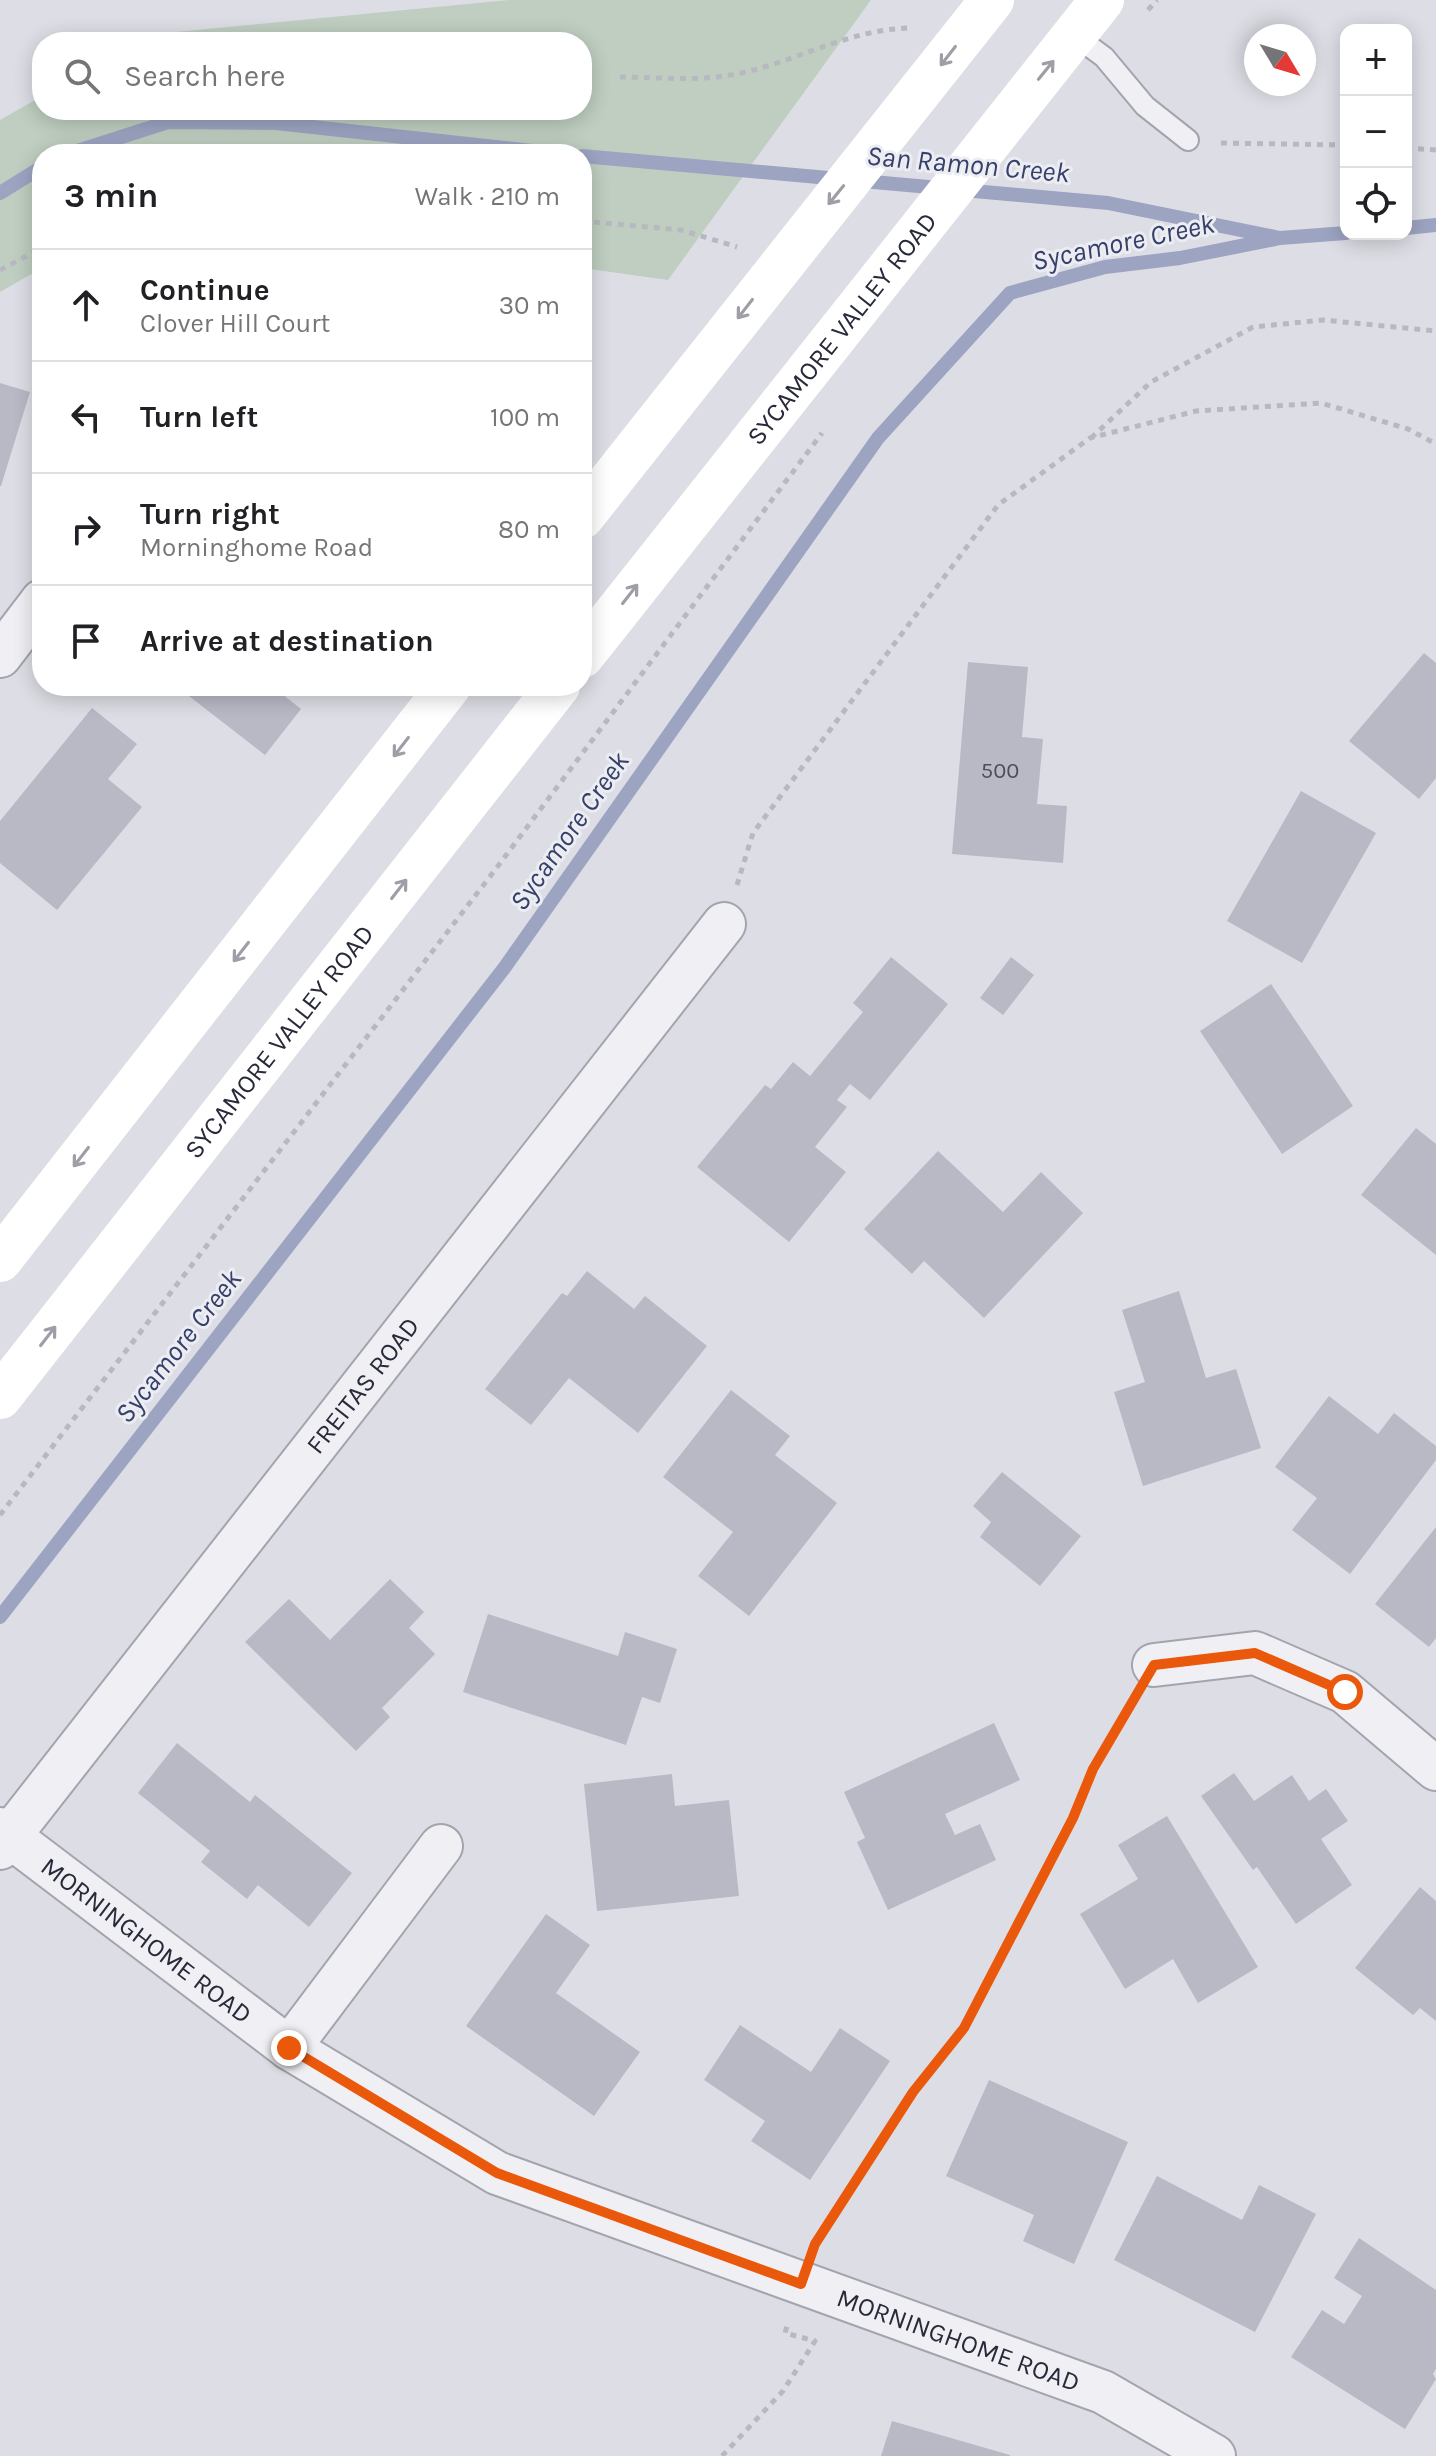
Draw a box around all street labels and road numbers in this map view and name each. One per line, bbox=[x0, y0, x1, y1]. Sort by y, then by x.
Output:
street label: SYCAMORE VALLEY ROAD bbox=[740, 206, 943, 451]
street label: SYCAMORE VALLEY ROAD bbox=[178, 918, 380, 1164]
street label: FREITAS ROAD bbox=[300, 1311, 426, 1460]
street label: MORNINGHOME ROAD bbox=[35, 1850, 258, 2030]
street label: MORNINGHOME ROAD bbox=[833, 2282, 1084, 2398]

